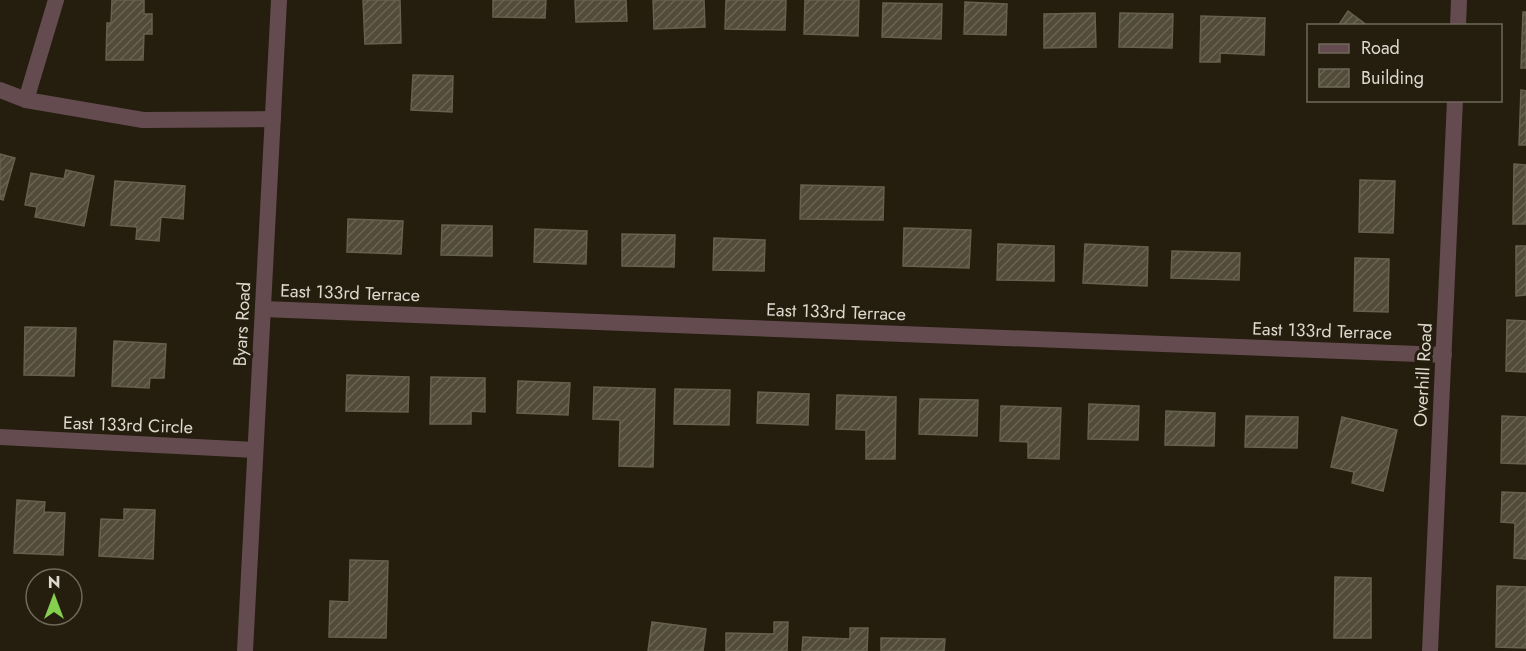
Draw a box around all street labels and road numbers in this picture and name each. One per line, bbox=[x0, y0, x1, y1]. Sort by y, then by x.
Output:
street label: East 133rd Terrace bbox=[280, 278, 420, 308]
street label: Byars Road bbox=[227, 281, 257, 367]
street label: East 133rd Terrace bbox=[766, 297, 906, 327]
street label: East 133rd Terrace bbox=[1252, 316, 1392, 346]
street label: Overhill Road bbox=[1407, 322, 1439, 428]
street label: East 133rd Circle bbox=[63, 410, 193, 440]

